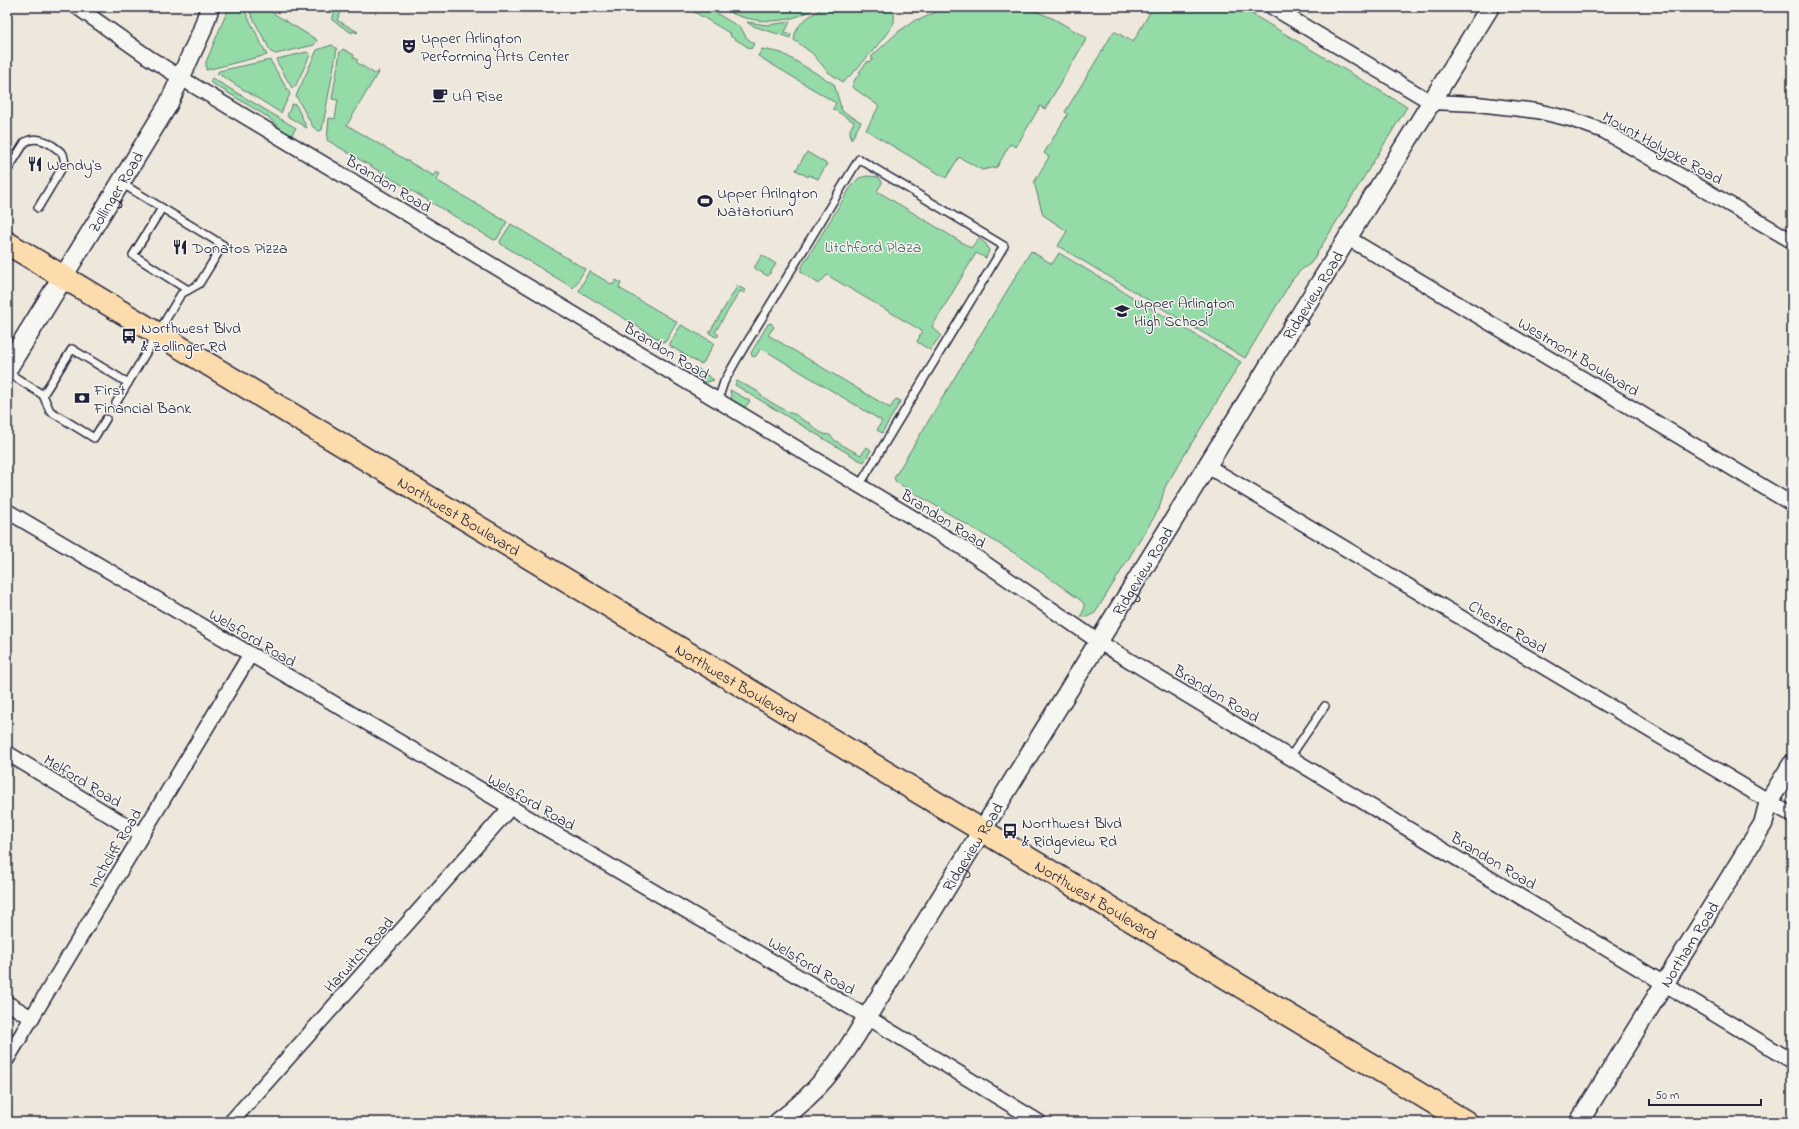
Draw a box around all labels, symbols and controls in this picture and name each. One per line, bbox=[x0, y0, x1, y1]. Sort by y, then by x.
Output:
place label: Upper Arlington Performing Arts Center bbox=[421, 27, 569, 69]
theatre icon: Upper Arlington Performing Arts Center bbox=[400, 37, 418, 55]
place label: UA Rise bbox=[452, 85, 504, 109]
cafe icon: UA Rise bbox=[431, 86, 449, 104]
street label: Mount Holyoke Road bbox=[1597, 106, 1727, 192]
street label: Zollinger Road bbox=[83, 147, 151, 238]
street label: Brandon Road bbox=[340, 149, 435, 220]
place label: Wendy's bbox=[47, 154, 102, 178]
restaurant icon: Wendy's bbox=[26, 155, 44, 173]
place label: Upper Arilngton Natatorium bbox=[717, 182, 818, 224]
sports icon: Upper Arilngton Natatorium bbox=[696, 192, 714, 210]
park label: Litchford Plaza bbox=[825, 236, 921, 260]
place label: Donatos Pizza bbox=[191, 237, 288, 261]
restaurant icon: Donatos Pizza bbox=[171, 238, 189, 256]
street label: Ridgeview Road bbox=[1277, 247, 1351, 345]
place label: Upper Arlington High School bbox=[1134, 292, 1235, 334]
school or university icon: Upper Arlington High School bbox=[1113, 302, 1131, 320]
street label: Westmont Boulevard bbox=[1513, 312, 1643, 404]
street label: Brandon Road bbox=[618, 316, 713, 387]
place label: Northwest Blvd & Zollinger Rd bbox=[141, 317, 241, 359]
bus stop icon: Northwest Blvd & Zollinger Rd bbox=[120, 327, 138, 345]
place label: First Financial Bank bbox=[93, 379, 192, 421]
bank icon: First Financial Bank bbox=[73, 389, 91, 407]
street label: Northwest Boulevard bbox=[392, 471, 524, 563]
street label: Brandon Road bbox=[895, 483, 990, 555]
street label: Ridgeview Road bbox=[1107, 523, 1181, 621]
street label: Chester Road bbox=[1463, 595, 1551, 661]
street label: Welsford Road bbox=[204, 603, 300, 674]
street label: Northwest Boulevard bbox=[670, 638, 802, 731]
street label: Brandon Road bbox=[1168, 659, 1263, 730]
street label: Melford Road bbox=[38, 749, 125, 814]
street label: Welsford Road bbox=[483, 768, 579, 838]
street label: Ridgeview Road bbox=[937, 798, 1010, 897]
street label: Inchcliff Road bbox=[82, 805, 149, 893]
place label: Northwest Blvd & Ridgeview Rd bbox=[1022, 812, 1122, 854]
bus stop icon: Northwest Blvd & Ridgeview Rd bbox=[1001, 822, 1019, 840]
street label: Brandon Road bbox=[1445, 826, 1540, 897]
street label: Northwest Boulevard bbox=[1030, 855, 1161, 947]
street label: Northam Road bbox=[1655, 898, 1726, 993]
street label: Harwitch Road bbox=[319, 912, 400, 999]
street label: Welsford Road bbox=[763, 931, 859, 1002]
scale bar bbox=[1649, 1081, 1761, 1107]
text: 50 m bbox=[1655, 1087, 1679, 1105]

